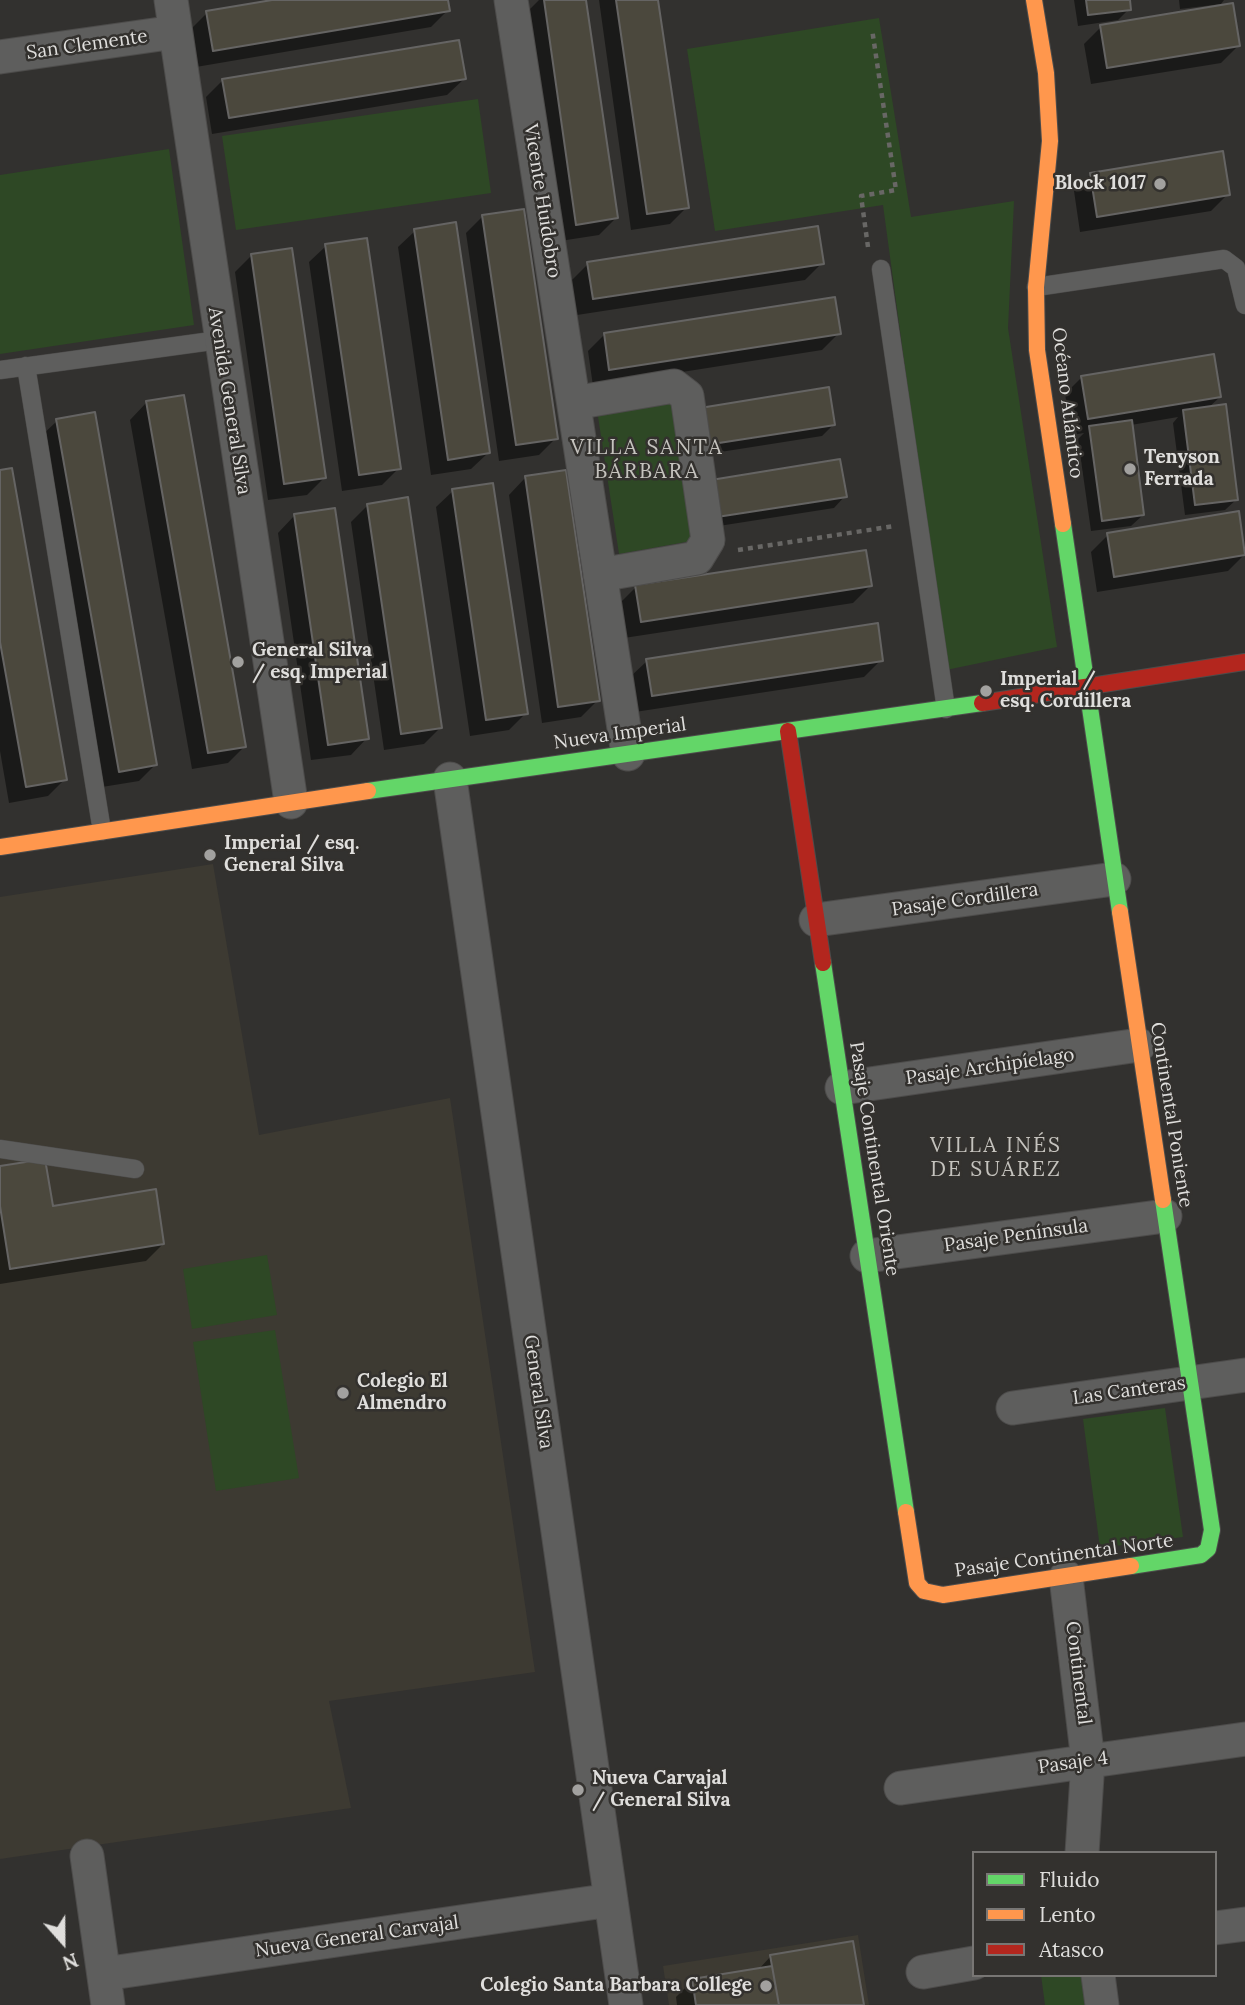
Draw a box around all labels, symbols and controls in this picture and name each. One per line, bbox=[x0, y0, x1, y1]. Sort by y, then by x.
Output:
street label: San Clemente bbox=[25, 25, 149, 65]
street label: Vicente Huidobro bbox=[519, 122, 565, 280]
place label: Block 1017 bbox=[1054, 173, 1146, 195]
marker: Block 1017 bbox=[1152, 176, 1168, 192]
street label: Avenida General Silva bbox=[203, 306, 255, 496]
street label: Océano Atlántico bbox=[1046, 326, 1088, 480]
district label: VILLA SANTA BÁRBARA bbox=[572, 435, 722, 485]
place label: Tenyson Ferrada bbox=[1144, 447, 1220, 491]
marker: Tenyson Ferrada bbox=[1122, 461, 1138, 477]
place label: General Silva / esq. Imperial bbox=[252, 640, 387, 684]
marker: General Silva / esq. Imperial bbox=[230, 654, 246, 670]
place label: Imperial / esq. Cordillera bbox=[1000, 669, 1131, 713]
marker: Imperial / esq. Cordillera bbox=[978, 683, 994, 699]
street label: Nueva Imperial bbox=[552, 713, 688, 755]
place label: Imperial / esq. General Silva bbox=[224, 833, 359, 877]
marker: Imperial / esq. General Silva bbox=[202, 847, 218, 863]
street label: Pasaje Cordillera bbox=[890, 878, 1040, 922]
street label: Continental Poniente bbox=[1145, 1021, 1197, 1209]
street label: Pasaje Continental Oriente bbox=[844, 1040, 904, 1278]
street label: Pasaje Archipíelago bbox=[904, 1044, 1076, 1090]
district label: VILLA INÉS DE SUÁREZ bbox=[931, 1133, 1061, 1183]
street label: Pasaje Península bbox=[943, 1215, 1089, 1257]
street label: General Silva bbox=[519, 1333, 557, 1451]
place label: Colegio El Almendro bbox=[357, 1371, 448, 1415]
street label: Las Canteras bbox=[1071, 1372, 1187, 1410]
marker: Colegio El Almendro bbox=[335, 1385, 351, 1401]
street label: Pasaje Continental Norte bbox=[953, 1529, 1175, 1583]
street label: Continental bbox=[1060, 1620, 1096, 1726]
street label: Pasaje 4 bbox=[1037, 1747, 1109, 1779]
place label: Nueva Carvajal / General Silva bbox=[592, 1768, 730, 1812]
marker: Nueva Carvajal / General Silva bbox=[570, 1782, 586, 1798]
legend bbox=[972, 1851, 1217, 1977]
text: Fluido bbox=[1039, 1866, 1100, 1893]
text: Lento bbox=[1039, 1901, 1096, 1928]
north arrow bbox=[28, 1907, 98, 1977]
street label: Nueva General Carvajal bbox=[254, 1911, 460, 1963]
text: Atasco bbox=[1039, 1936, 1104, 1963]
text: N bbox=[59, 1948, 82, 1975]
place label: Colegio Santa Barbara College bbox=[480, 1975, 752, 1997]
marker: Colegio Santa Barbara College bbox=[758, 1978, 774, 1994]

